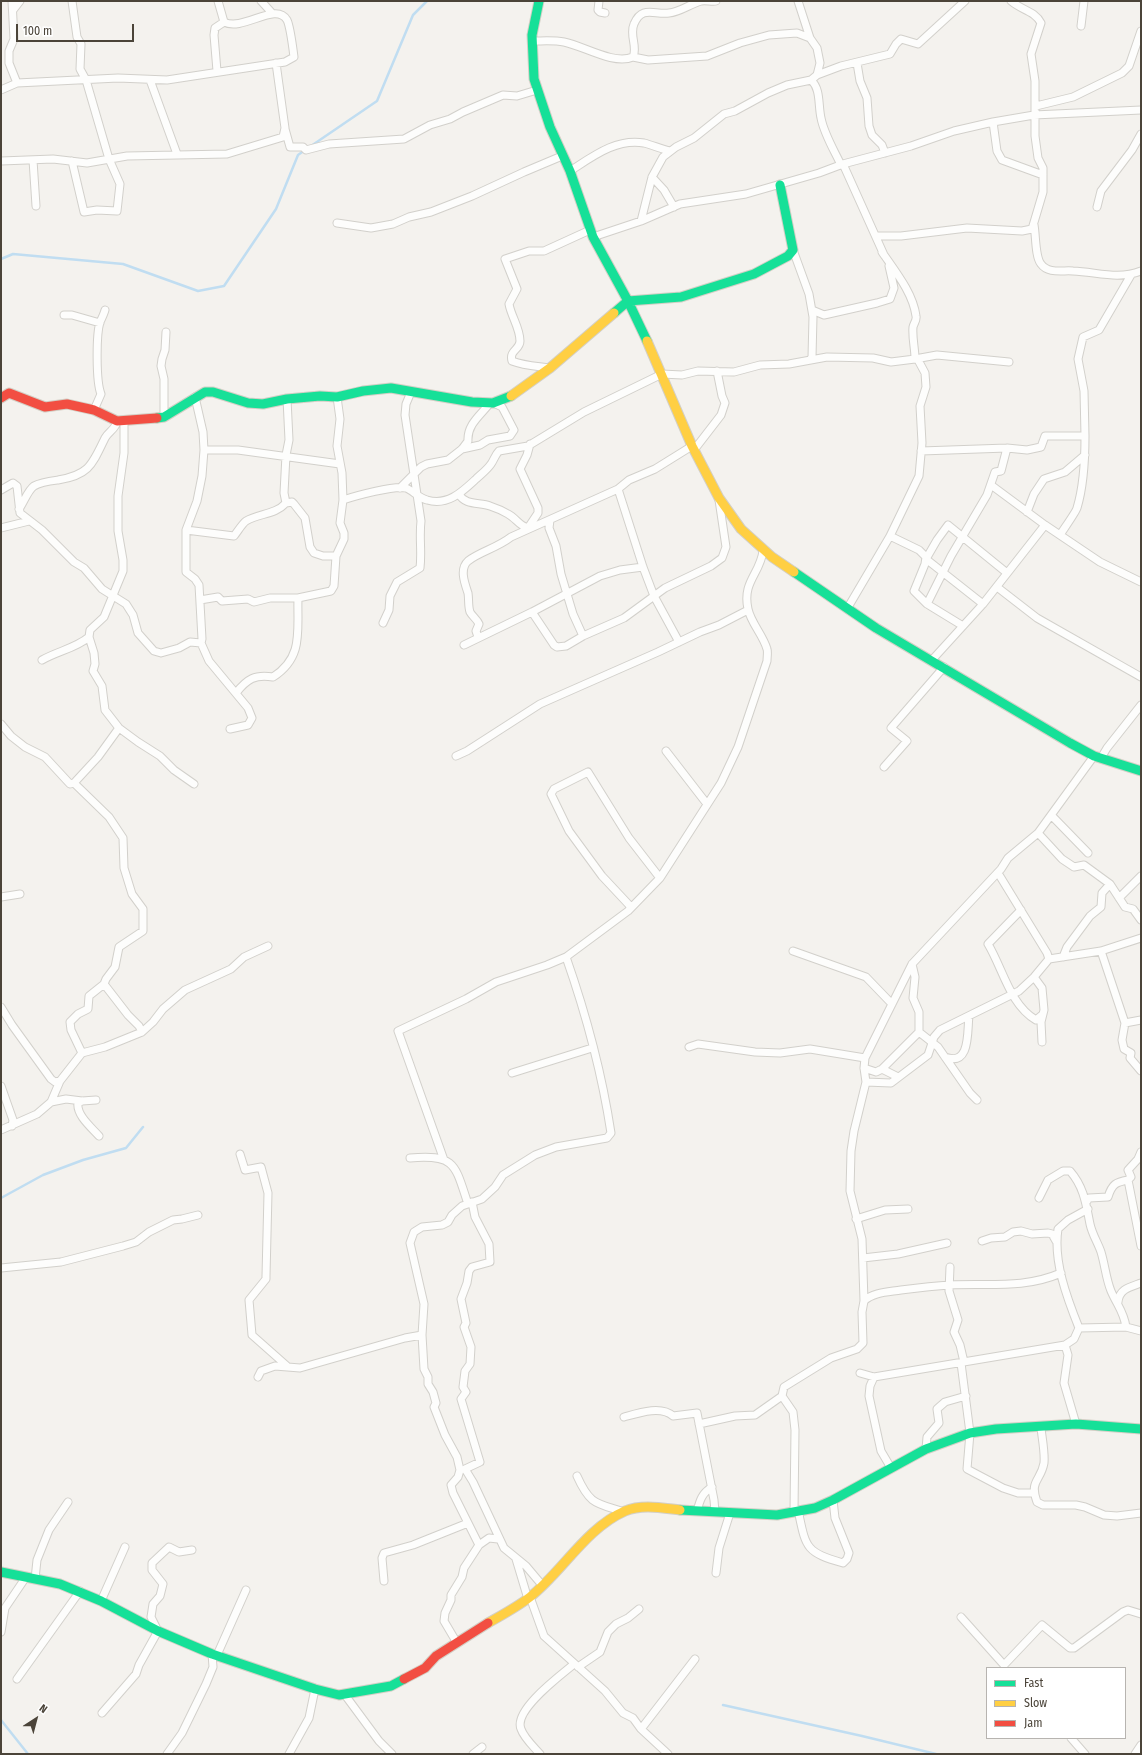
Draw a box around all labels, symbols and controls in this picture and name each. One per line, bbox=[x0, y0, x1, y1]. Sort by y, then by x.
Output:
scale bar bbox=[18, 16, 136, 42]
text: 100 m bbox=[23, 24, 52, 38]
legend bbox=[986, 1667, 1126, 1739]
text: Fast bbox=[1024, 1676, 1043, 1690]
text: Slow bbox=[1024, 1696, 1047, 1710]
north arrow bbox=[16, 1699, 56, 1739]
text: N bbox=[37, 1702, 50, 1716]
text: Jam bbox=[1024, 1716, 1042, 1730]

